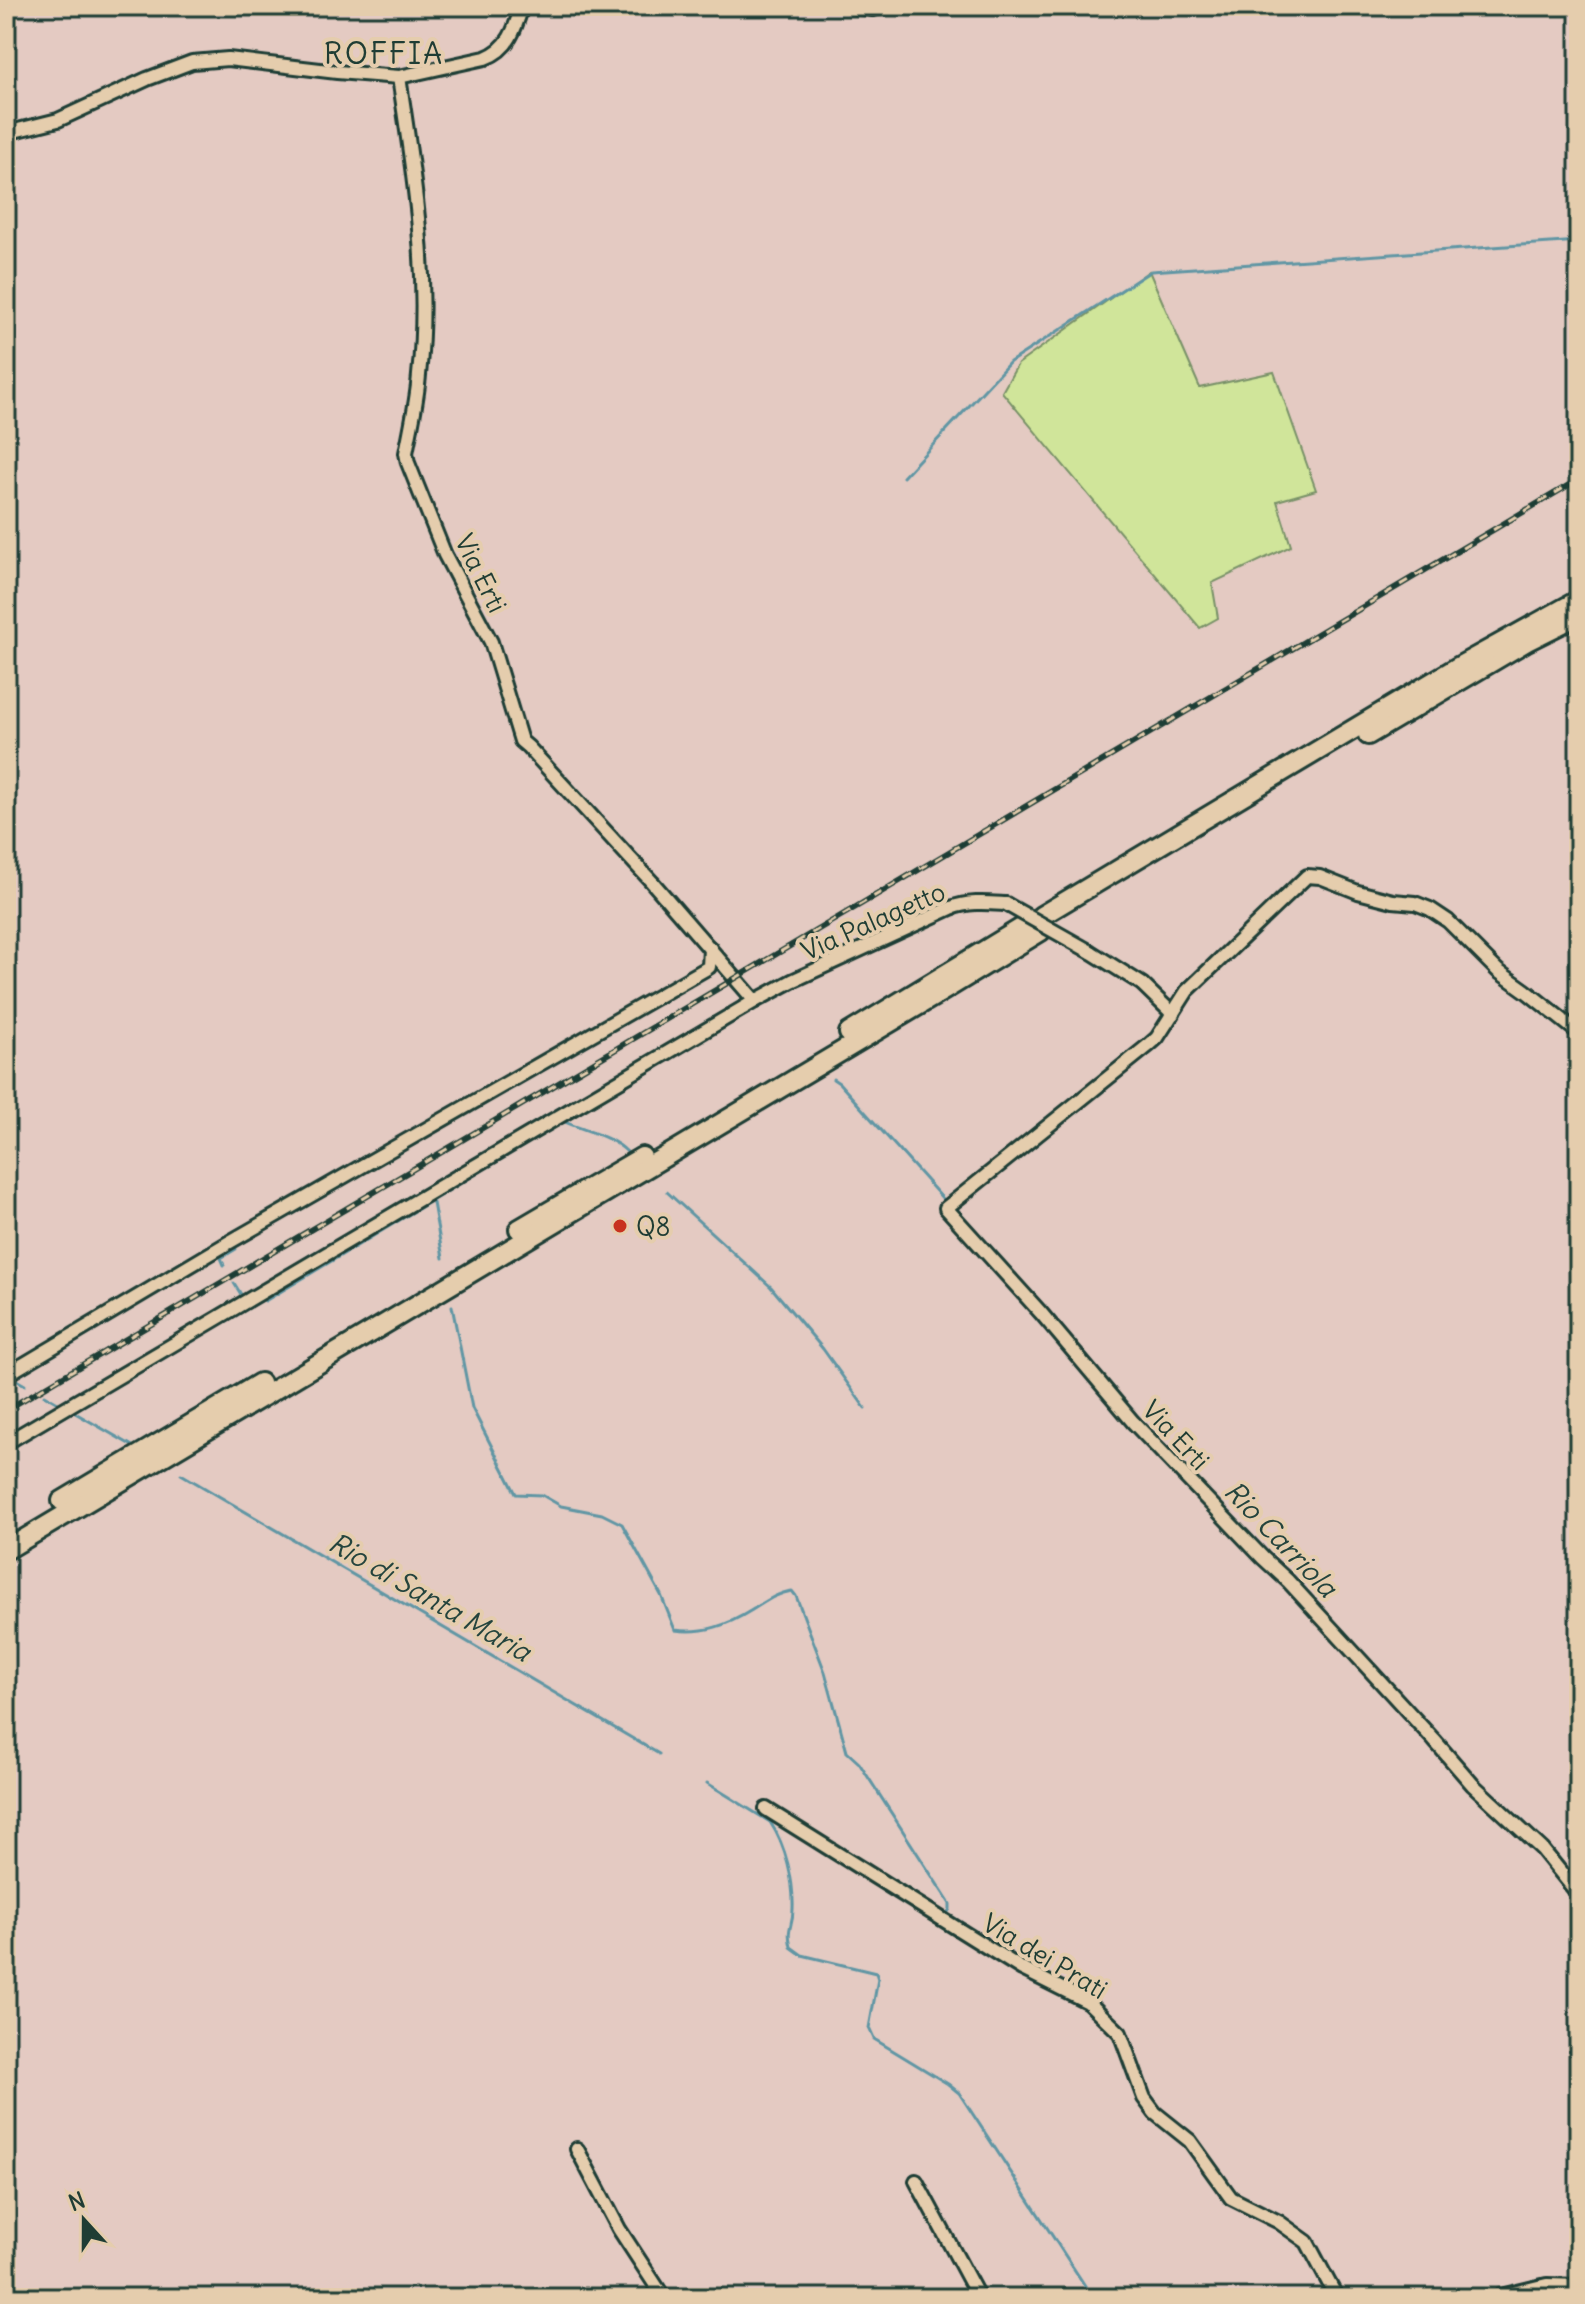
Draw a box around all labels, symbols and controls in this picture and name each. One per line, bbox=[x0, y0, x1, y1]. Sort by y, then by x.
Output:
district label: ROFFIA bbox=[324, 34, 444, 72]
street label: Via Erti bbox=[448, 528, 514, 618]
street label: Via Palagetto bbox=[796, 875, 950, 967]
place label: Q8 bbox=[636, 1210, 671, 1243]
marker: Q8 bbox=[611, 1217, 629, 1235]
street label: Via Erti bbox=[1135, 1393, 1217, 1477]
water label: Rio Carriola bbox=[1217, 1473, 1347, 1606]
water label: Rio di Santa Maria bbox=[322, 1524, 539, 1671]
street label: Via dei Prati bbox=[977, 1906, 1113, 2006]
north arrow bbox=[44, 2180, 124, 2260]
text: N bbox=[65, 2186, 89, 2217]

